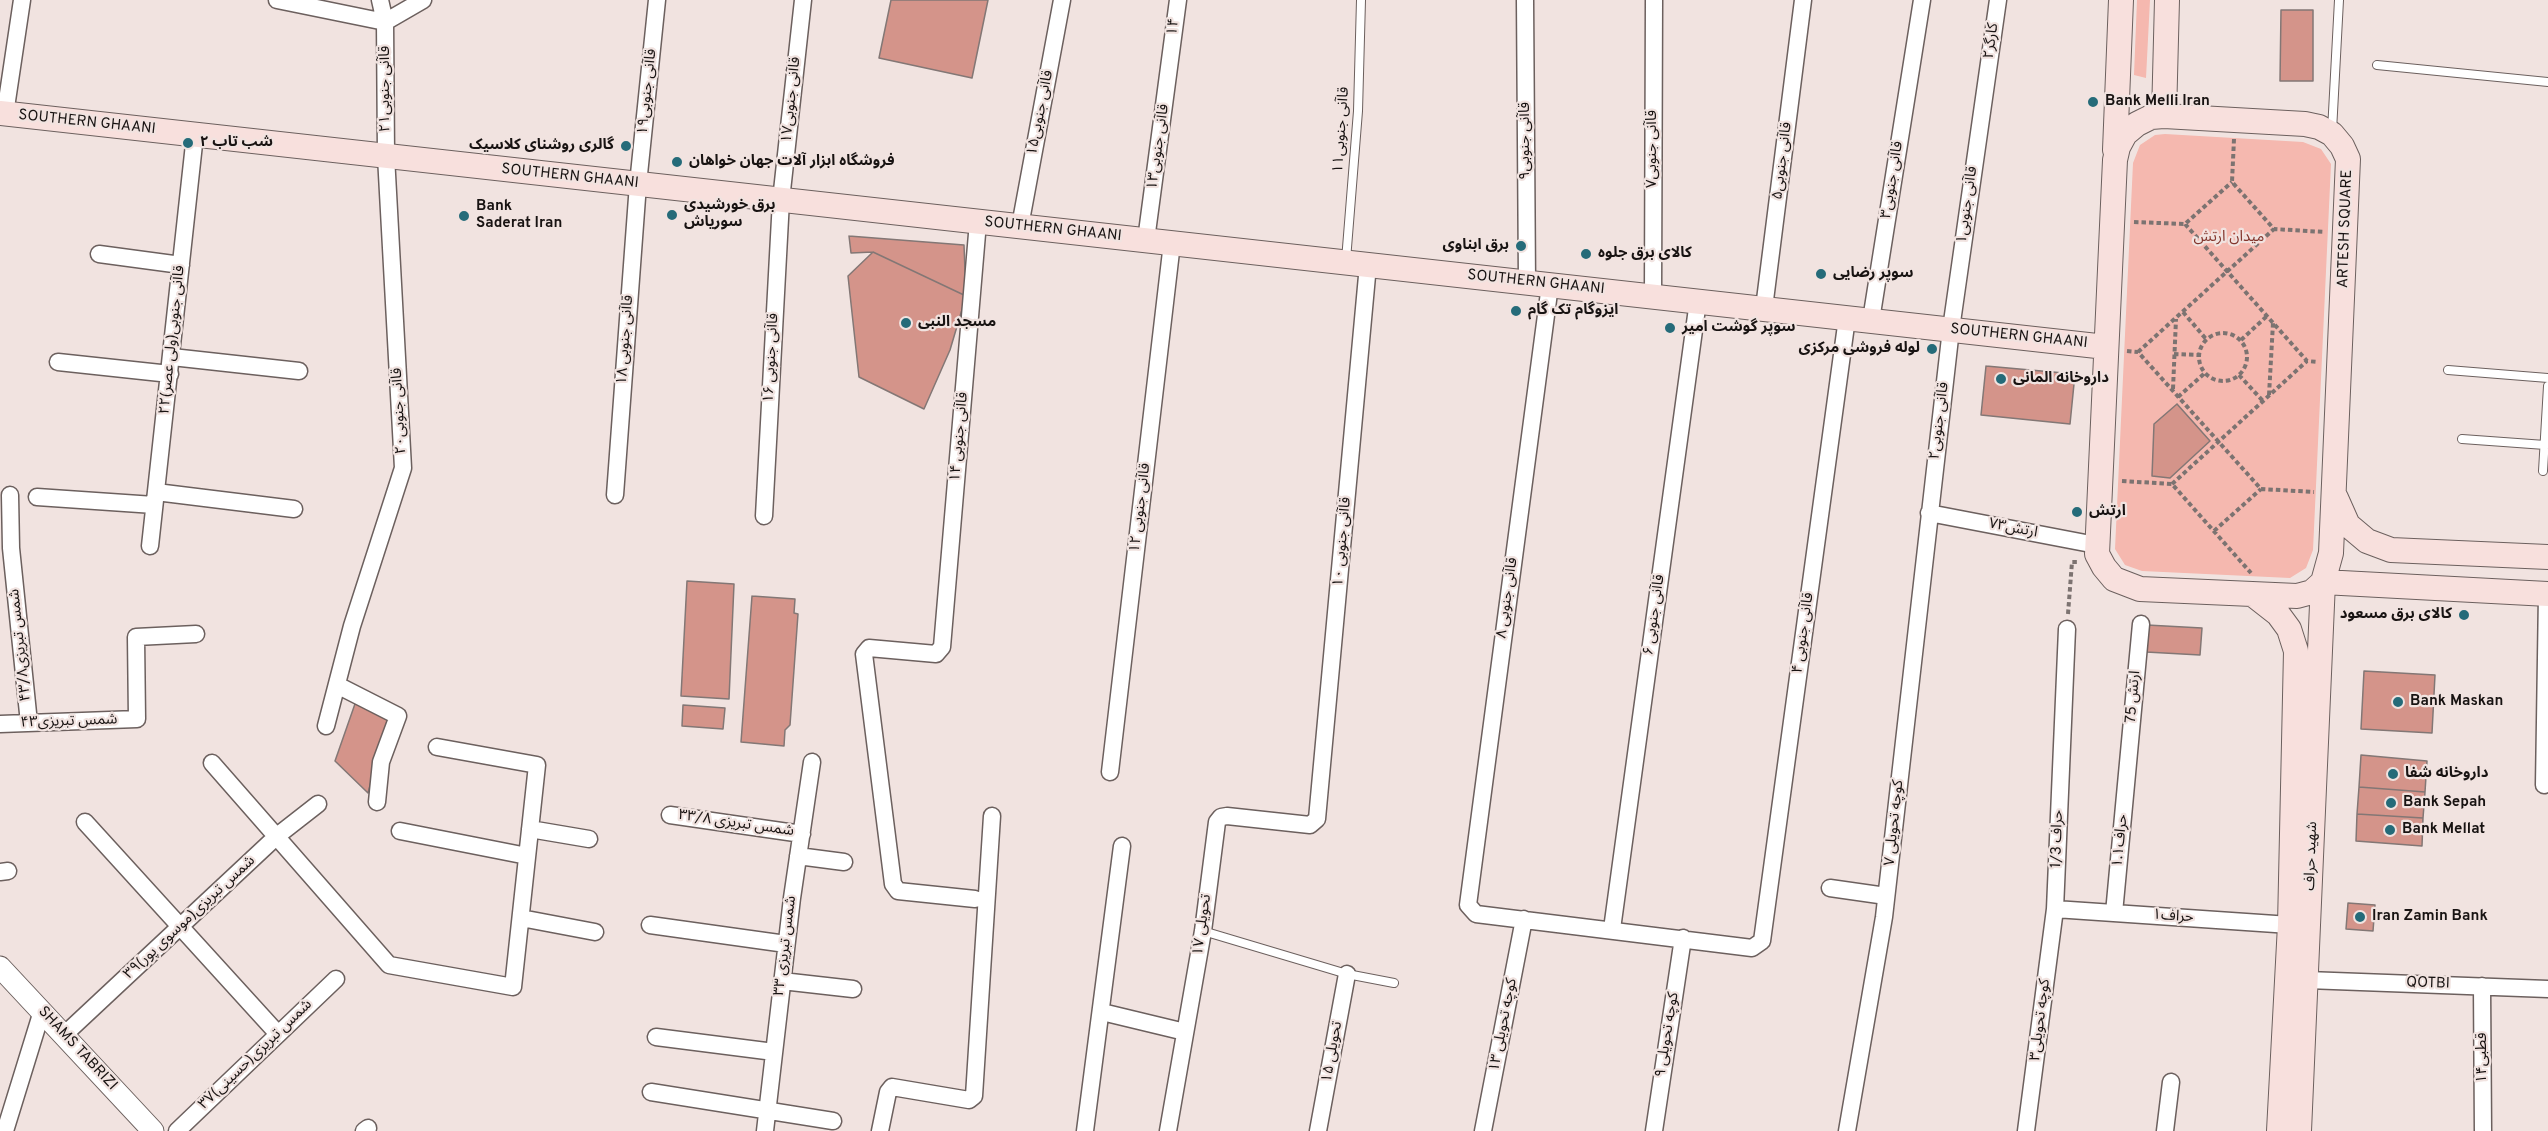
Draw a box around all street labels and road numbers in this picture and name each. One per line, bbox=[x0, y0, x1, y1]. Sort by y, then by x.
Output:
street label: ۱۴ bbox=[1164, 17, 1184, 37]
street label: کارگر۲ bbox=[1981, 22, 2003, 60]
street label: قاآنی جنوبی۲۱ bbox=[377, 46, 395, 132]
street label: قاآنی جنوبی۱۹ bbox=[635, 48, 661, 136]
street label: قاآنی جنوبی۱۷ bbox=[779, 56, 805, 144]
street label: قاآنی جنوبی۱۵ bbox=[1024, 69, 1058, 157]
street label: قاآنی جنوبی۱۱ bbox=[1330, 86, 1354, 174]
street label: قاآنی جنوبی۹ bbox=[1517, 102, 1535, 180]
street label: قاآنی جنوبی۱۳ bbox=[1144, 103, 1174, 191]
street label: SOUTHERN GHAANI bbox=[17, 107, 157, 139]
street label: قاآنی جنوبی۷ bbox=[1644, 110, 1662, 188]
street label: قاآنی جنوبی۵ bbox=[1769, 121, 1797, 201]
street label: قاآنی جنوبی۳ bbox=[1878, 140, 1908, 220]
street label: SOUTHERN GHAANI bbox=[500, 161, 640, 193]
street label: قاآنی جنوبی۱ bbox=[1954, 165, 1982, 245]
street label: ARTESH SQUARE bbox=[2335, 169, 2357, 289]
street label: SOUTHERN GHAANI bbox=[983, 214, 1123, 246]
street label: ۲۲قاآنی جنوبی(ولی عصر) bbox=[156, 265, 190, 415]
street label: SOUTHERN GHAANI bbox=[1466, 267, 1606, 299]
street label: قاآنی جنوبی ۱۸ bbox=[614, 294, 638, 386]
street label: قاآنی جنوبی ۱۶ bbox=[761, 313, 783, 403]
street label: SOUTHERN GHAANI bbox=[1949, 321, 2089, 353]
street label: ۲۰قاآنی جنوبی bbox=[389, 367, 411, 455]
street label: ۲قاآنی جنوبی bbox=[1926, 381, 1954, 461]
street label: قاآنی جنوبی ۱۴ bbox=[947, 391, 973, 483]
street label: قاآنی جنوبی ۱۲ bbox=[1127, 462, 1155, 554]
street label: قاآنی جنوبی ۱۰ bbox=[1330, 496, 1356, 588]
street label: ارتش۷۳ bbox=[1987, 515, 2039, 543]
street label: قاآنی جنوبی ۸ bbox=[1493, 556, 1523, 640]
street label: قاآنی جنوبی ۶ bbox=[1640, 573, 1670, 657]
street label: شمس تبریزی۴۳/۸ bbox=[6, 588, 36, 702]
street label: قاآنی جنوبی ۴ bbox=[1789, 591, 1819, 675]
street label: 75 ارتش bbox=[2123, 670, 2145, 724]
street label: شمس تبریزی۴۳ bbox=[20, 711, 118, 733]
street label: کوچه تحویلی ۷ bbox=[1882, 779, 1908, 867]
street label: شمس تبریزی ۳۳/۸ bbox=[677, 807, 795, 841]
street label: 1/3 حراف bbox=[2048, 810, 2068, 868]
street label: حراف۱.۱ bbox=[2109, 814, 2133, 868]
street label: شهید حراف bbox=[2302, 821, 2322, 891]
street label: شمس تبریزی(موسوی پور)۳۹ bbox=[121, 852, 259, 984]
street label: تحویلی ۱۷ bbox=[1190, 893, 1216, 957]
street label: شمس تبریزی ۳۳ bbox=[771, 895, 801, 997]
street label: حراف۱ bbox=[2152, 907, 2194, 927]
street label: QOTBI bbox=[2406, 974, 2450, 994]
street label: کوچه تحویلی ۱۳ bbox=[1486, 977, 1522, 1073]
street label: کوچه تحویلی۳ bbox=[2027, 978, 2055, 1062]
street label: کوچه تحویلی ۹ bbox=[1652, 991, 1684, 1079]
street label: شمس تبریزی(حسینی)۳۷ bbox=[196, 996, 316, 1114]
street label: SHAMS TABRIZI bbox=[34, 1003, 120, 1095]
street label: تحویلی ۱۵ bbox=[1319, 1020, 1347, 1084]
street label: قطبی۱۴ bbox=[2474, 1033, 2492, 1083]

